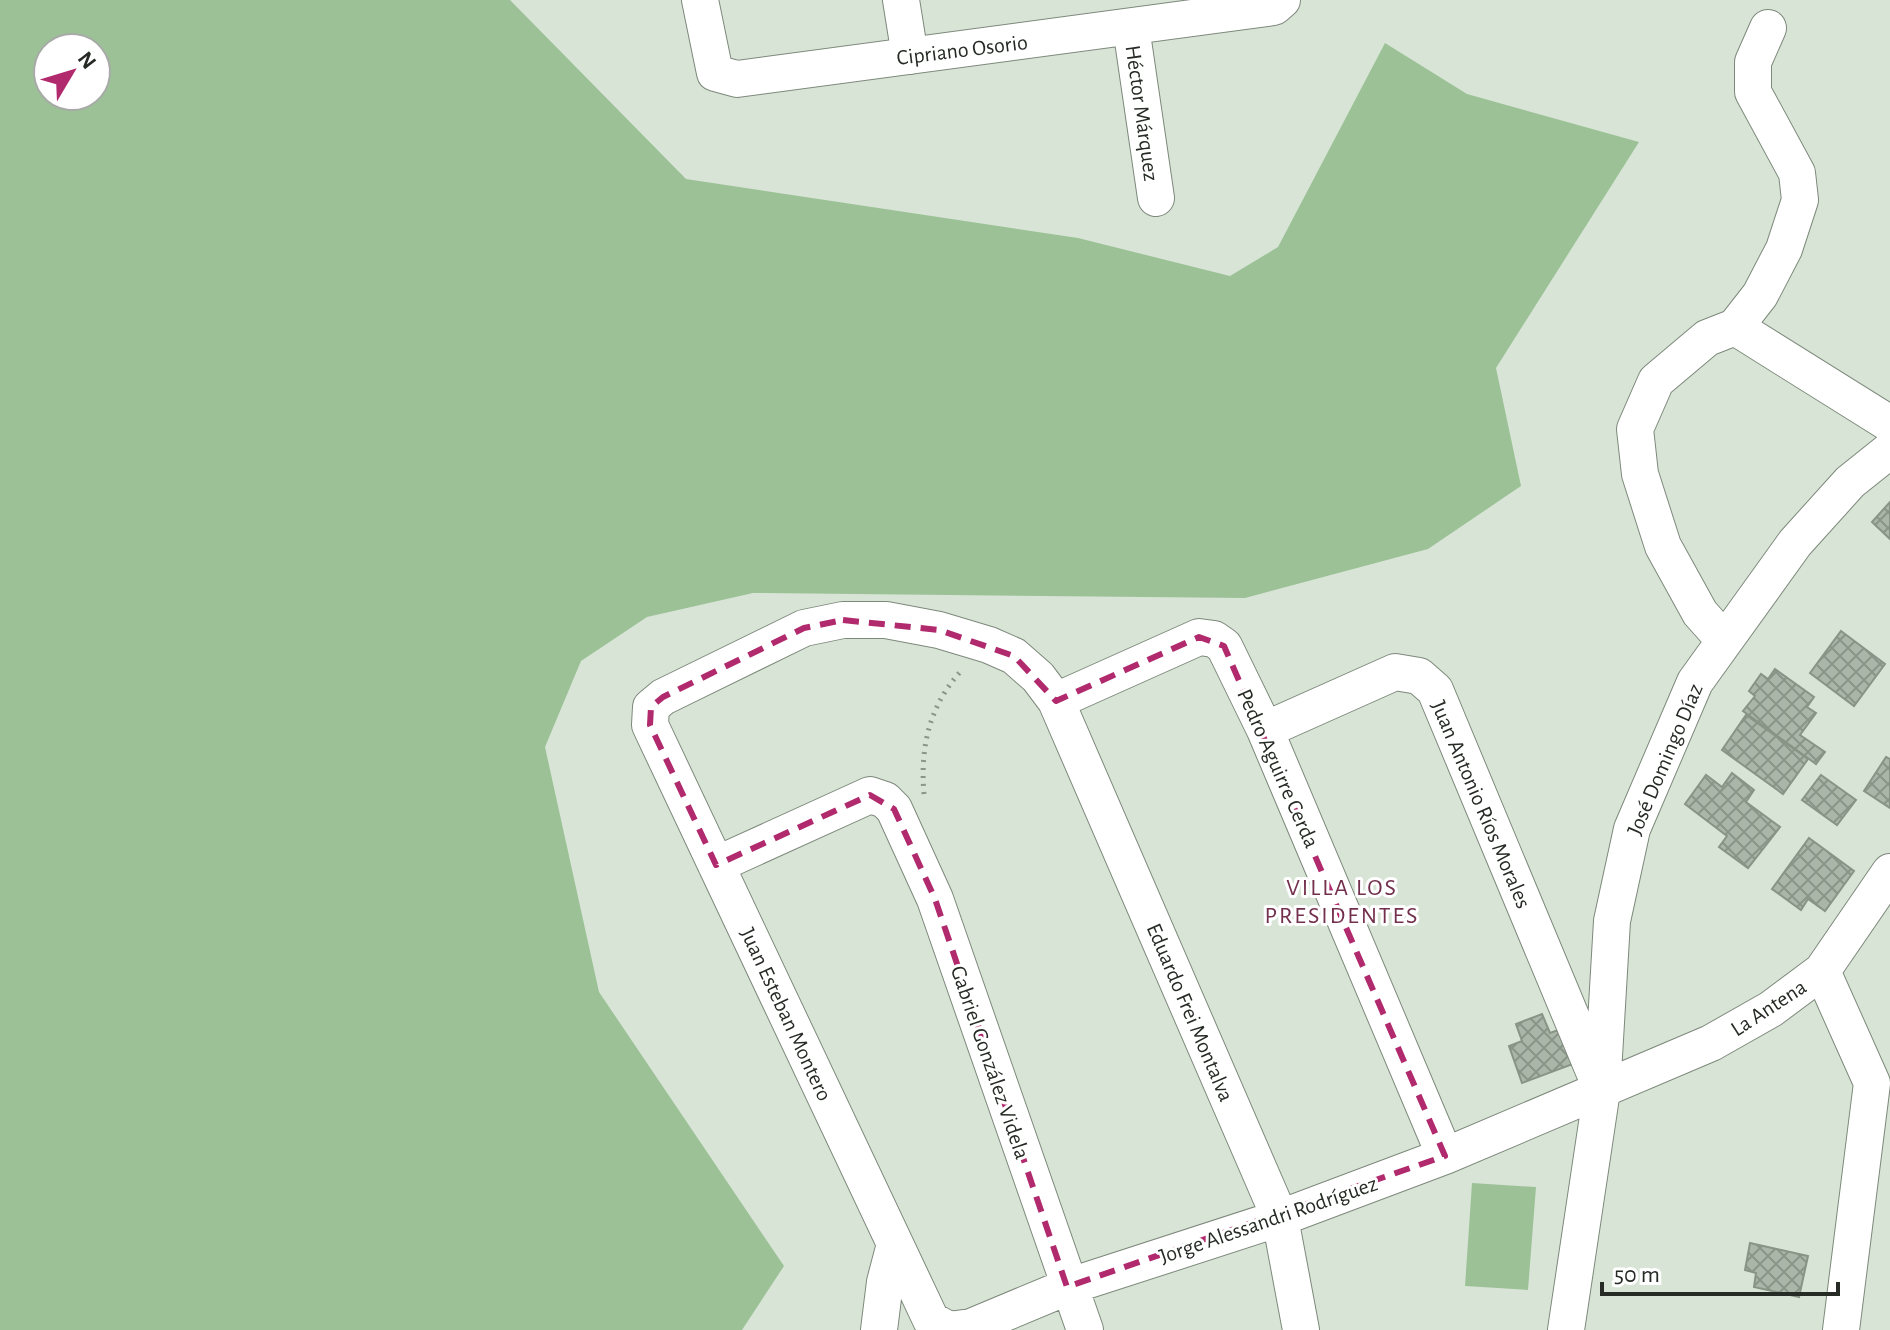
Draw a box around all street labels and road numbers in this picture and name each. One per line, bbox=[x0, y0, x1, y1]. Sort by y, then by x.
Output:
street label: Cipriano Osorio bbox=[895, 31, 1029, 69]
street label: Héctor Márquez bbox=[1122, 44, 1162, 183]
street label: José Domingo Díaz bbox=[1623, 680, 1707, 838]
street label: Pedro Aguirre Cerda bbox=[1233, 686, 1323, 851]
street label: Juan Antonio Ríos Morales bbox=[1427, 697, 1535, 911]
street label: Eduardo Frei Montalva bbox=[1143, 920, 1238, 1105]
street label: Juan Esteban Montero bbox=[736, 925, 836, 1104]
street label: Gabriel González Videla bbox=[947, 963, 1033, 1162]
street label: La Antena bbox=[1727, 975, 1810, 1040]
street label: Jorge Alessandri Rodríguez bbox=[1156, 1172, 1380, 1268]

